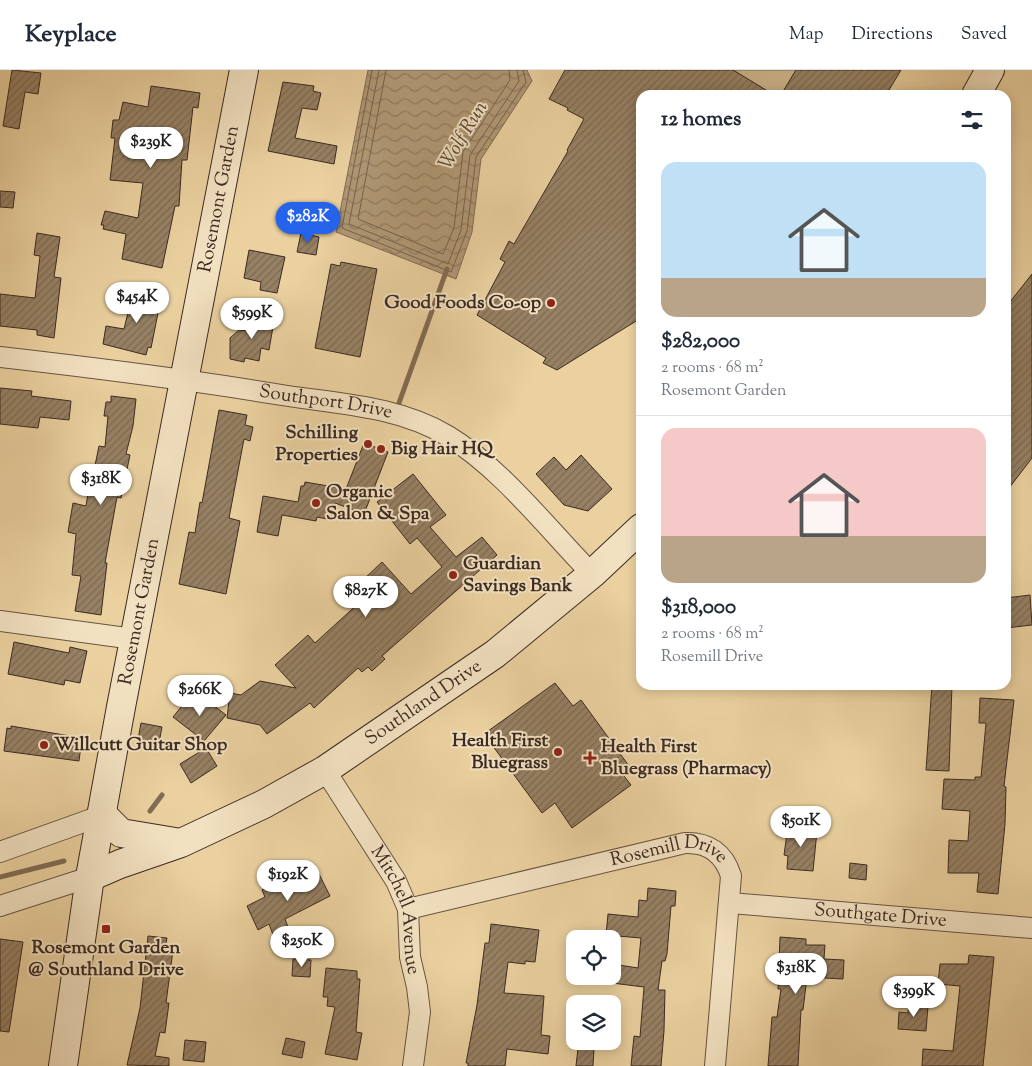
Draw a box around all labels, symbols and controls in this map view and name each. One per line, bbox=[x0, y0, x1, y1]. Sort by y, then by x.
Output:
text: Keyplace bbox=[25, 18, 117, 52]
text: Map bbox=[789, 22, 824, 48]
text: Directions bbox=[852, 22, 933, 48]
text: Saved bbox=[961, 22, 1007, 48]
water label: Wolf Run bbox=[432, 96, 496, 176]
text: 12 homes bbox=[661, 105, 741, 135]
icon: filters bbox=[958, 106, 986, 134]
street label: Rosemont Garden bbox=[192, 123, 246, 275]
pin: $239K bbox=[116, 126, 186, 169]
text: $239K bbox=[130, 131, 172, 154]
icon: home bbox=[779, 195, 869, 285]
pin: $282K bbox=[273, 202, 343, 244]
text: $282K bbox=[287, 206, 329, 229]
pin: $454K bbox=[102, 282, 172, 324]
text: $454K bbox=[116, 286, 158, 309]
place label: Good Foods Co-op bbox=[384, 290, 541, 317]
marker: Good Foods Co-op bbox=[545, 297, 557, 309]
pin: $599K bbox=[217, 298, 287, 340]
text: $599K bbox=[231, 302, 273, 325]
text: $282,000 bbox=[661, 327, 740, 357]
text: 2 rooms · 68 m² bbox=[661, 357, 764, 380]
street label: Southport Drive bbox=[257, 378, 396, 426]
text: Rosemont Garden bbox=[661, 380, 787, 403]
place label: Schilling Properties bbox=[276, 420, 359, 469]
place label: Big Hair HQ bbox=[391, 436, 496, 463]
marker: Schilling Properties bbox=[362, 438, 374, 450]
marker: Big Hair HQ bbox=[375, 443, 387, 455]
icon: home bbox=[779, 460, 869, 550]
pin: $318K bbox=[66, 464, 136, 506]
text: $318K bbox=[81, 468, 121, 491]
place label: Organic Salon & Spa bbox=[326, 479, 430, 528]
marker: Organic Salon & Spa bbox=[310, 497, 322, 509]
street label: Rosemont Garden bbox=[112, 536, 167, 687]
place label: Guardian Savings Bank bbox=[463, 551, 573, 600]
marker: Guardian Savings Bank bbox=[447, 569, 459, 581]
pin: $827K bbox=[331, 576, 401, 618]
text: $827K bbox=[344, 580, 388, 603]
text: $318,000 bbox=[661, 593, 736, 623]
text: 2 rooms · 68 m² bbox=[661, 623, 764, 646]
text: Rosemill Drive bbox=[661, 646, 763, 669]
street label: Southland Drive bbox=[360, 653, 487, 752]
pin: $266K bbox=[165, 674, 235, 717]
text: $266K bbox=[178, 679, 222, 702]
place label: Health First Bluegrass bbox=[452, 728, 549, 777]
place label: Willcutt Guitar Shop bbox=[54, 732, 228, 759]
place label: Health First Bluegrass (Pharmacy) bbox=[601, 734, 772, 783]
marker: Willcutt Guitar Shop bbox=[38, 739, 50, 751]
marker: Health First Bluegrass bbox=[552, 746, 564, 758]
marker: Health First Bluegrass (Pharmacy) bbox=[583, 751, 597, 765]
pin: $501K bbox=[766, 806, 836, 848]
text: $501K bbox=[781, 810, 821, 833]
street label: Rosemill Drive bbox=[607, 829, 735, 874]
street label: Mitchell Avenue bbox=[363, 840, 427, 977]
pin: $192K bbox=[253, 860, 323, 902]
text: $192K bbox=[268, 864, 308, 887]
street label: Southgate Drive bbox=[813, 897, 948, 934]
marker: Rosemont Garden @ Southland Drive bbox=[100, 923, 112, 935]
pin: $250K bbox=[267, 926, 337, 968]
text: $250K bbox=[281, 930, 323, 953]
map controls bbox=[566, 930, 621, 1050]
button: locate bbox=[566, 930, 621, 985]
place label: Rosemont Garden @ Southland Drive bbox=[28, 935, 184, 984]
pin: $318K bbox=[761, 952, 831, 995]
text: $318K bbox=[776, 957, 816, 980]
pin: $399K bbox=[879, 976, 949, 1018]
text: $399K bbox=[893, 980, 935, 1003]
button: layers bbox=[566, 995, 621, 1050]

